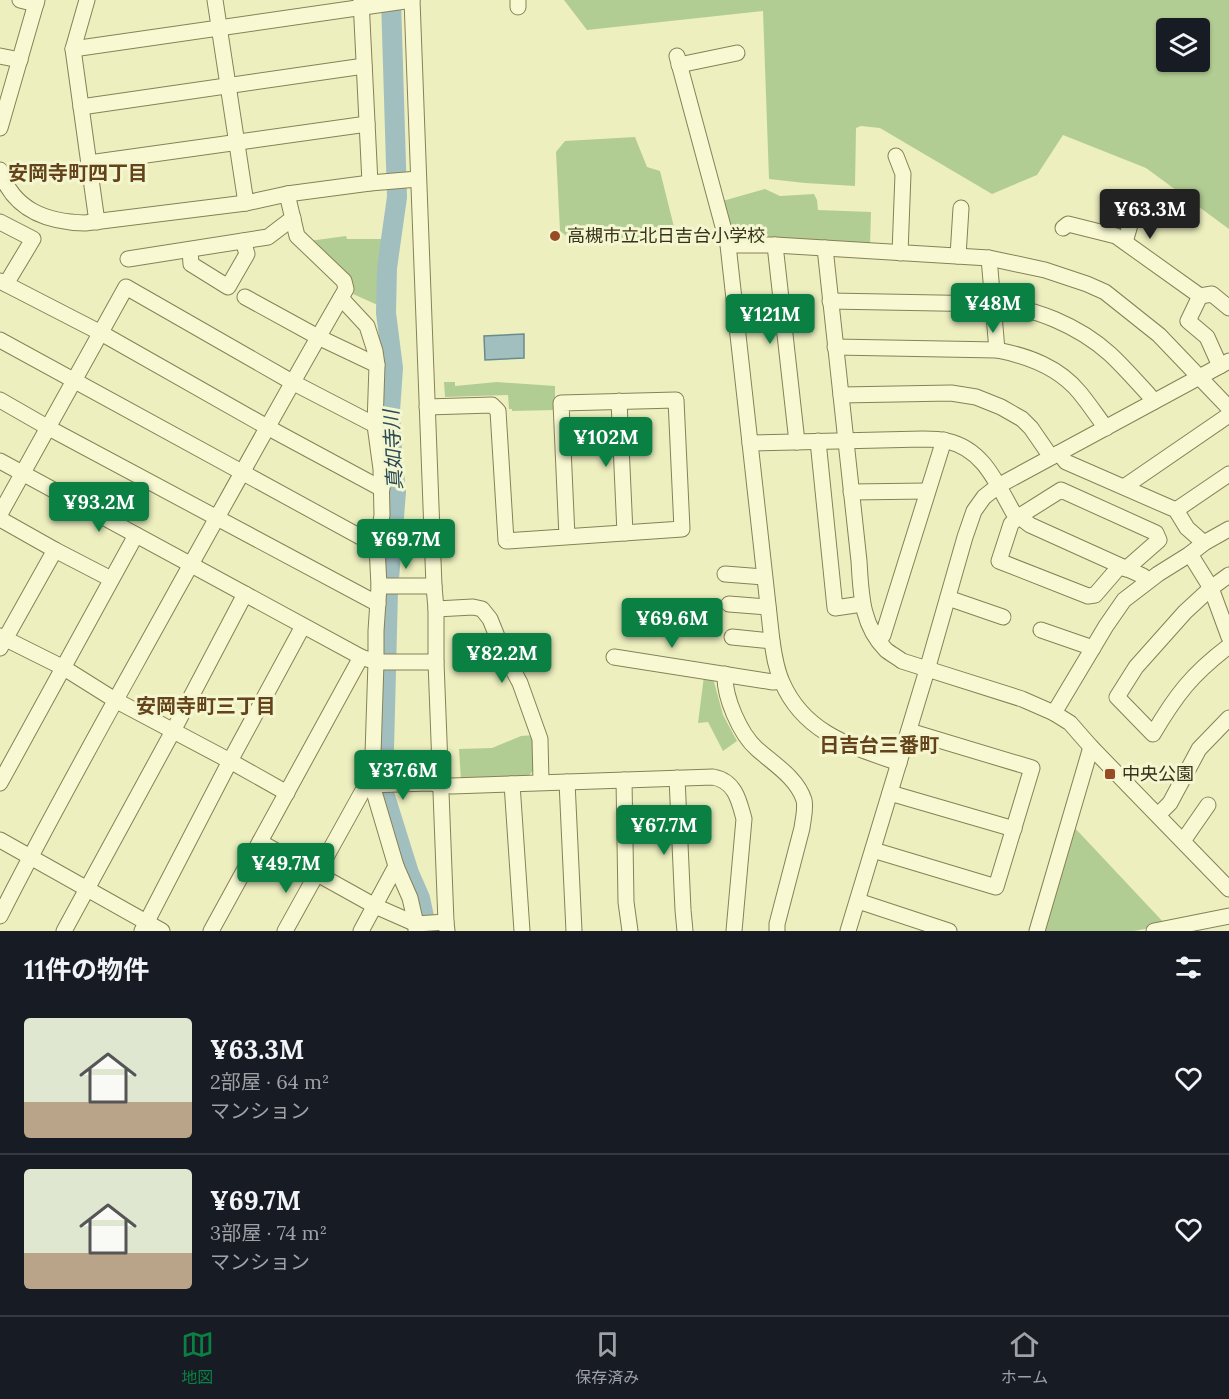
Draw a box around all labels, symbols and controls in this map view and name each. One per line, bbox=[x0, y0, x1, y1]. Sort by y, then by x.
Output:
map controls bbox=[1156, 18, 1210, 72]
button: layers bbox=[1156, 18, 1210, 72]
district label: 安岡寺町四丁目 bbox=[8, 160, 148, 185]
pin: ¥63.3M bbox=[1101, 189, 1199, 240]
text: ¥63.3M bbox=[1114, 196, 1186, 221]
place label: 高槻市立北日吉台小学校 bbox=[567, 224, 765, 247]
marker: 高槻市立北日吉台小学校 bbox=[548, 229, 562, 243]
pin: ¥48M bbox=[957, 283, 1029, 334]
text: ¥48M bbox=[965, 290, 1021, 315]
pin: ¥121M bbox=[728, 294, 812, 345]
text: ¥121M bbox=[740, 301, 800, 326]
water label: 真如寺川 bbox=[378, 407, 407, 491]
pin: ¥102M bbox=[564, 417, 648, 468]
text: ¥102M bbox=[573, 424, 639, 449]
pin: ¥93.2M bbox=[50, 482, 148, 533]
text: ¥93.2M bbox=[63, 489, 135, 514]
pin: ¥69.7M bbox=[357, 519, 455, 570]
text: ¥69.7M bbox=[371, 526, 441, 551]
pin: ¥69.6M bbox=[623, 598, 721, 649]
text: ¥69.6M bbox=[636, 605, 708, 630]
pin: ¥82.2M bbox=[453, 633, 551, 684]
text: ¥82.2M bbox=[466, 640, 538, 665]
district label: 安岡寺町三丁目 bbox=[136, 693, 276, 718]
district label: 日吉台三番町 bbox=[819, 732, 939, 757]
pin: ¥37.6M bbox=[354, 750, 452, 801]
text: ¥37.6M bbox=[368, 757, 438, 782]
place label: 中央公園 bbox=[1122, 762, 1194, 785]
marker: 中央公園 bbox=[1103, 767, 1117, 781]
pin: ¥67.7M bbox=[615, 805, 713, 856]
text: ¥67.7M bbox=[631, 812, 697, 837]
pin: ¥49.7M bbox=[237, 843, 335, 894]
text: ¥49.7M bbox=[251, 850, 321, 875]
icon: filters bbox=[1172, 951, 1205, 984]
text: 11件の物件 bbox=[24, 953, 149, 986]
text: ¥63.3M bbox=[210, 1033, 304, 1066]
icon: home bbox=[72, 1042, 144, 1114]
icon: heart bbox=[1172, 1062, 1205, 1095]
text: 2部屋 · 64 m² bbox=[210, 1069, 330, 1094]
text: マンション bbox=[210, 1098, 310, 1123]
text: ¥69.7M bbox=[210, 1184, 301, 1217]
icon: home bbox=[72, 1193, 144, 1265]
icon: heart bbox=[1172, 1213, 1205, 1246]
text: 3部屋 · 74 m² bbox=[210, 1220, 327, 1245]
text: マンション bbox=[210, 1249, 310, 1274]
tab: 地図 bbox=[181, 1328, 214, 1388]
tab: 保存済み bbox=[575, 1328, 639, 1388]
tab: ホーム bbox=[1001, 1328, 1048, 1388]

